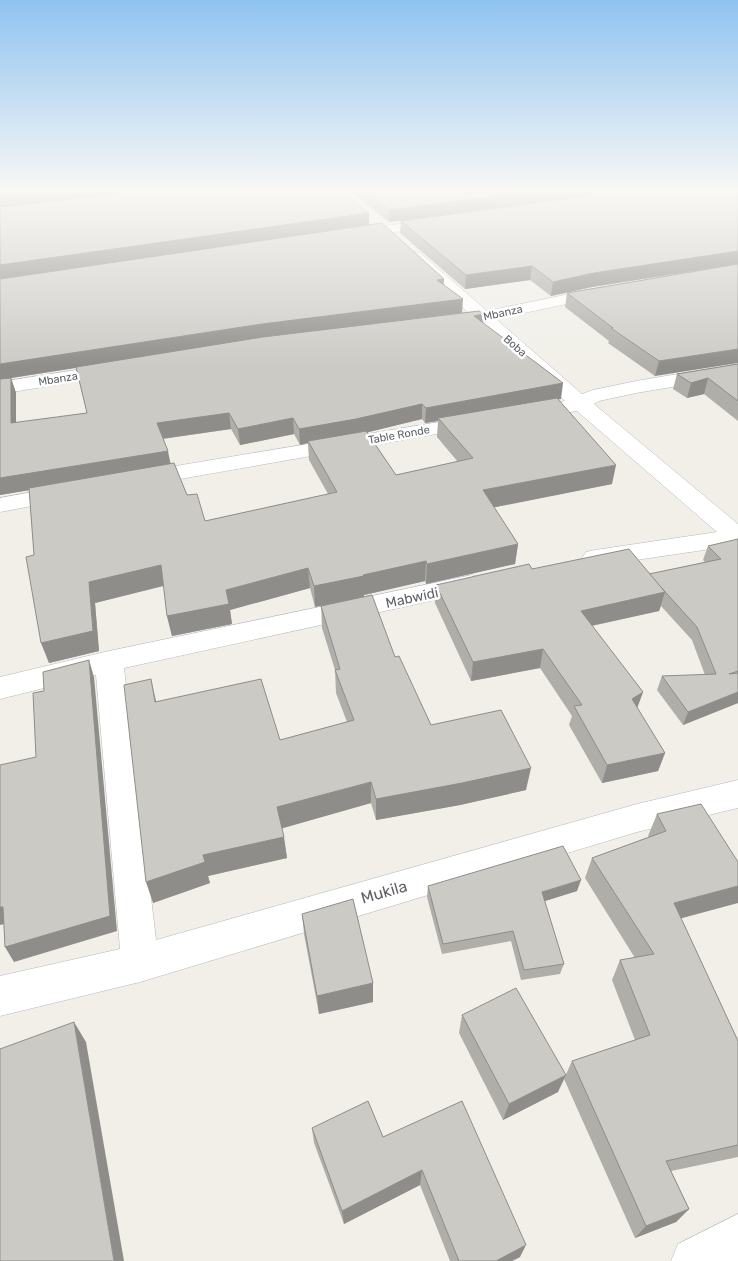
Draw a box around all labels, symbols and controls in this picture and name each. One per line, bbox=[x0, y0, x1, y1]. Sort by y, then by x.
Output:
street label: Mbanza bbox=[482, 303, 524, 323]
street label: Boba bbox=[501, 332, 529, 360]
street label: Mbanza bbox=[37, 369, 79, 389]
street label: Table Ronde bbox=[367, 423, 431, 447]
street label: Mabwidi bbox=[384, 584, 440, 612]
street label: Mukila bbox=[359, 876, 409, 908]

